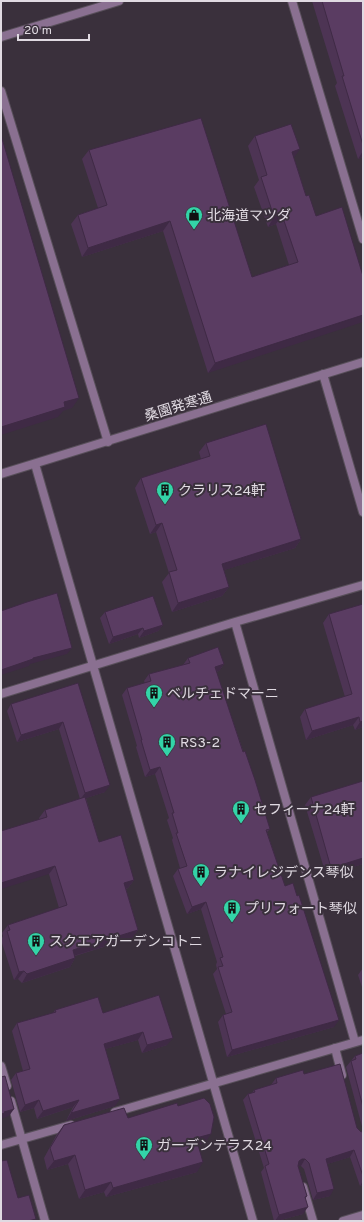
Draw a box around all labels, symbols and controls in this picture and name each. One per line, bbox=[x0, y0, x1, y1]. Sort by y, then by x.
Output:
scale bar bbox=[18, 16, 89, 42]
text: 20 m bbox=[24, 23, 52, 39]
shop icon: 北海道マツダ bbox=[184, 205, 204, 230]
place label: 北海道マツダ bbox=[207, 207, 291, 225]
street label: 桑園発寒通 bbox=[142, 389, 214, 426]
building icon: クラリス24軒 bbox=[155, 480, 175, 505]
place label: クラリス24軒 bbox=[178, 483, 265, 500]
building icon: ベルチェドマーニ bbox=[144, 683, 164, 708]
place label: ベルチェドマーニ bbox=[167, 686, 279, 703]
building icon: RS3-2 bbox=[157, 732, 177, 757]
place label: RS3-2 bbox=[180, 735, 220, 752]
building icon: セフィーナ24軒 bbox=[231, 799, 251, 824]
place label: セフィーナ24軒 bbox=[254, 802, 355, 819]
building icon: ラナイレジデンス琴似 bbox=[191, 862, 211, 887]
place label: ラナイレジデンス琴似 bbox=[214, 865, 354, 882]
building icon: プリフォート琴似 bbox=[222, 898, 242, 923]
place label: プリフォート琴似 bbox=[245, 901, 357, 918]
building icon: スクエアガーデンコトニ bbox=[26, 931, 46, 956]
place label: スクエアガーデンコトニ bbox=[49, 934, 203, 951]
building icon: ガーデンテラス24 bbox=[134, 1135, 154, 1160]
place label: ガーデンテラス24 bbox=[157, 1138, 272, 1155]

